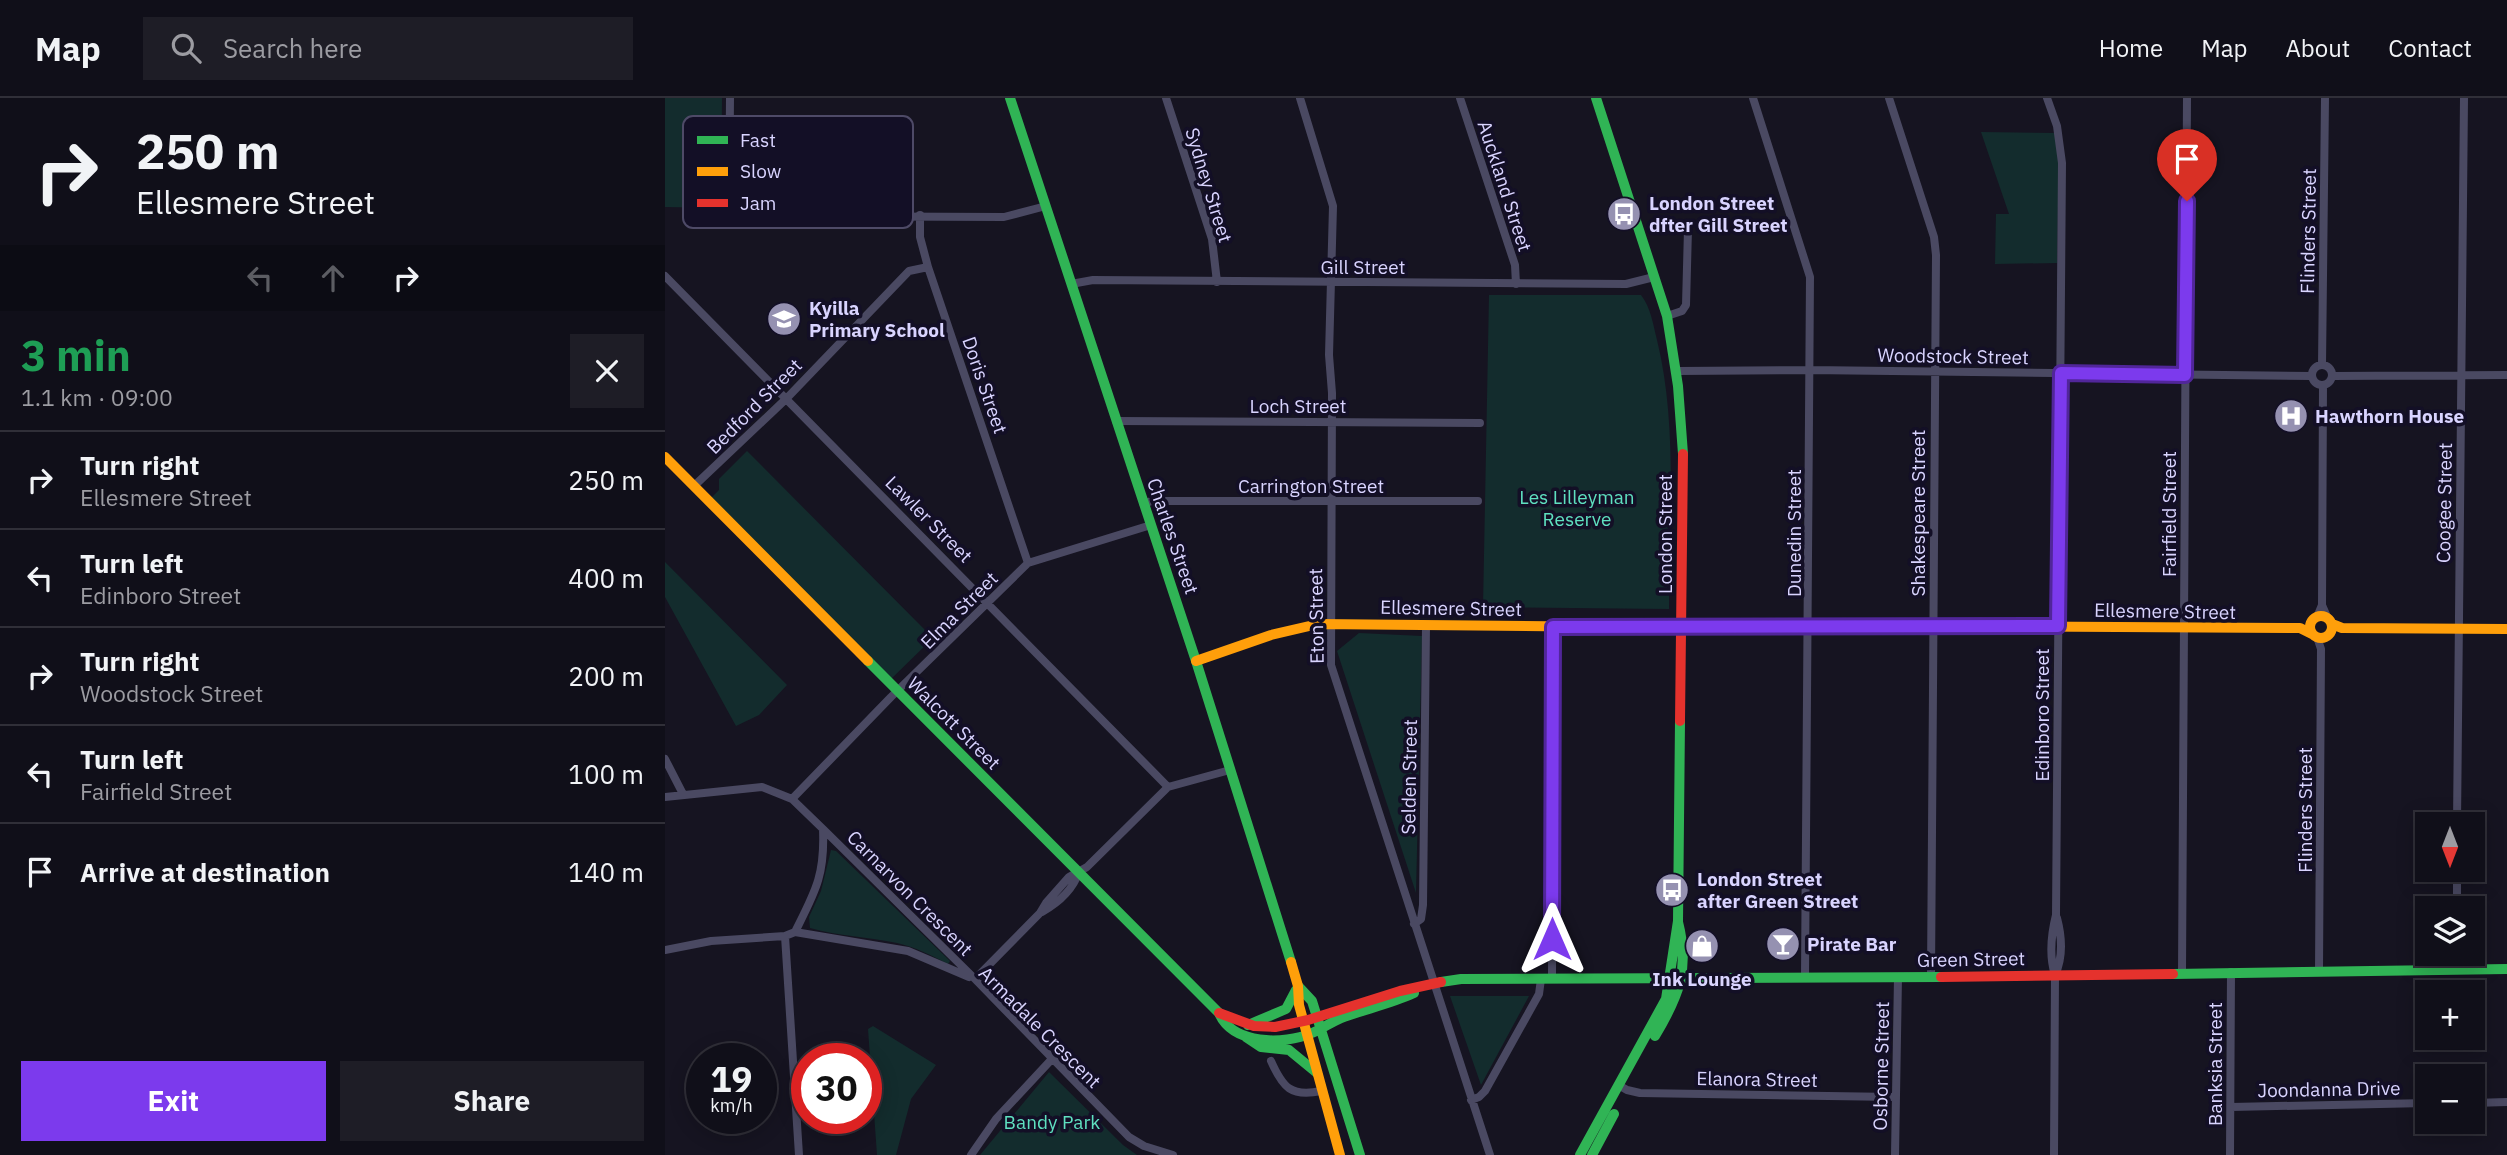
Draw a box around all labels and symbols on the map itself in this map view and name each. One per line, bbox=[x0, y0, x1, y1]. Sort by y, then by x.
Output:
legend bbox=[683, 116, 913, 228]
street label: Auckland Street bbox=[1473, 117, 1537, 255]
street label: Sydney Street bbox=[1180, 125, 1238, 245]
text: Fast bbox=[740, 128, 776, 152]
pin bbox=[2157, 129, 2217, 201]
text: Slow bbox=[740, 159, 781, 183]
street label: Flinders Street bbox=[2295, 168, 2321, 294]
text: Jam bbox=[740, 191, 776, 215]
place label: London Street dfter Gill Street bbox=[1649, 191, 1788, 237]
bus stop icon: London Street dfter Gill Street bbox=[1605, 195, 1643, 233]
street label: Gill Street bbox=[1321, 255, 1405, 279]
place label: Kyilla Primary School bbox=[809, 296, 945, 342]
school or university icon: Kyilla Primary School bbox=[765, 300, 803, 338]
street label: Doris Street bbox=[957, 333, 1013, 437]
street label: Woodstock Street bbox=[1877, 343, 2029, 369]
street label: Bedford Street bbox=[701, 353, 807, 459]
street label: Loch Street bbox=[1250, 394, 1346, 418]
hospital icon: Hawthorn House bbox=[2272, 397, 2310, 435]
place label: Hawthorn House bbox=[2315, 404, 2464, 428]
street label: Shakespeare Street bbox=[1906, 430, 1930, 596]
street label: Coogee Street bbox=[2431, 443, 2457, 563]
street label: Fairfield Street bbox=[2157, 451, 2181, 577]
street label: Dunedin Street bbox=[1782, 469, 1806, 597]
street label: Lawler Street bbox=[880, 470, 978, 568]
street label: Carrington Street bbox=[1238, 474, 1384, 498]
street label: London Street bbox=[1653, 474, 1677, 594]
street label: Charles Street bbox=[1142, 475, 1204, 597]
park label: Les Lilleyman Reserve bbox=[1519, 485, 1635, 531]
street label: Elma Street bbox=[915, 566, 1003, 654]
street label: Eton Street bbox=[1303, 568, 1329, 664]
street label: Ellesmere Street bbox=[1380, 595, 1522, 621]
street label: Ellesmere Street bbox=[2094, 598, 2236, 624]
street label: Edinboro Street bbox=[2030, 648, 2054, 782]
street label: Walcott Street bbox=[902, 671, 1006, 775]
street label: Selden Street bbox=[1396, 719, 1422, 835]
street label: Flinders Street bbox=[2293, 747, 2317, 873]
north arrow bbox=[2415, 812, 2485, 882]
street label: Carnarvon Crescent bbox=[842, 825, 978, 961]
place label: London Street after Green Street bbox=[1697, 867, 1858, 913]
bus stop icon: London Street after Green Street bbox=[1653, 871, 1691, 909]
position arrow bbox=[1515, 902, 1589, 976]
bar icon: Pirate Bar bbox=[1764, 925, 1802, 963]
shop icon: Ink Lounge bbox=[1683, 927, 1721, 965]
place label: Pirate Bar bbox=[1807, 932, 1897, 956]
street label: Green Street bbox=[1917, 946, 2025, 972]
street label: Armadale Crescent bbox=[974, 961, 1106, 1093]
place label: Ink Lounge bbox=[1652, 967, 1752, 991]
street label: Osborne Street bbox=[1868, 1001, 1894, 1131]
street label: Banksia Street bbox=[2203, 1002, 2227, 1126]
speed limit sign: 30 bbox=[791, 1043, 882, 1134]
street label: Elanora Street bbox=[1696, 1066, 1818, 1092]
street label: Joondanna Drive bbox=[2257, 1076, 2401, 1102]
park label: Bandy Park bbox=[1004, 1110, 1100, 1134]

